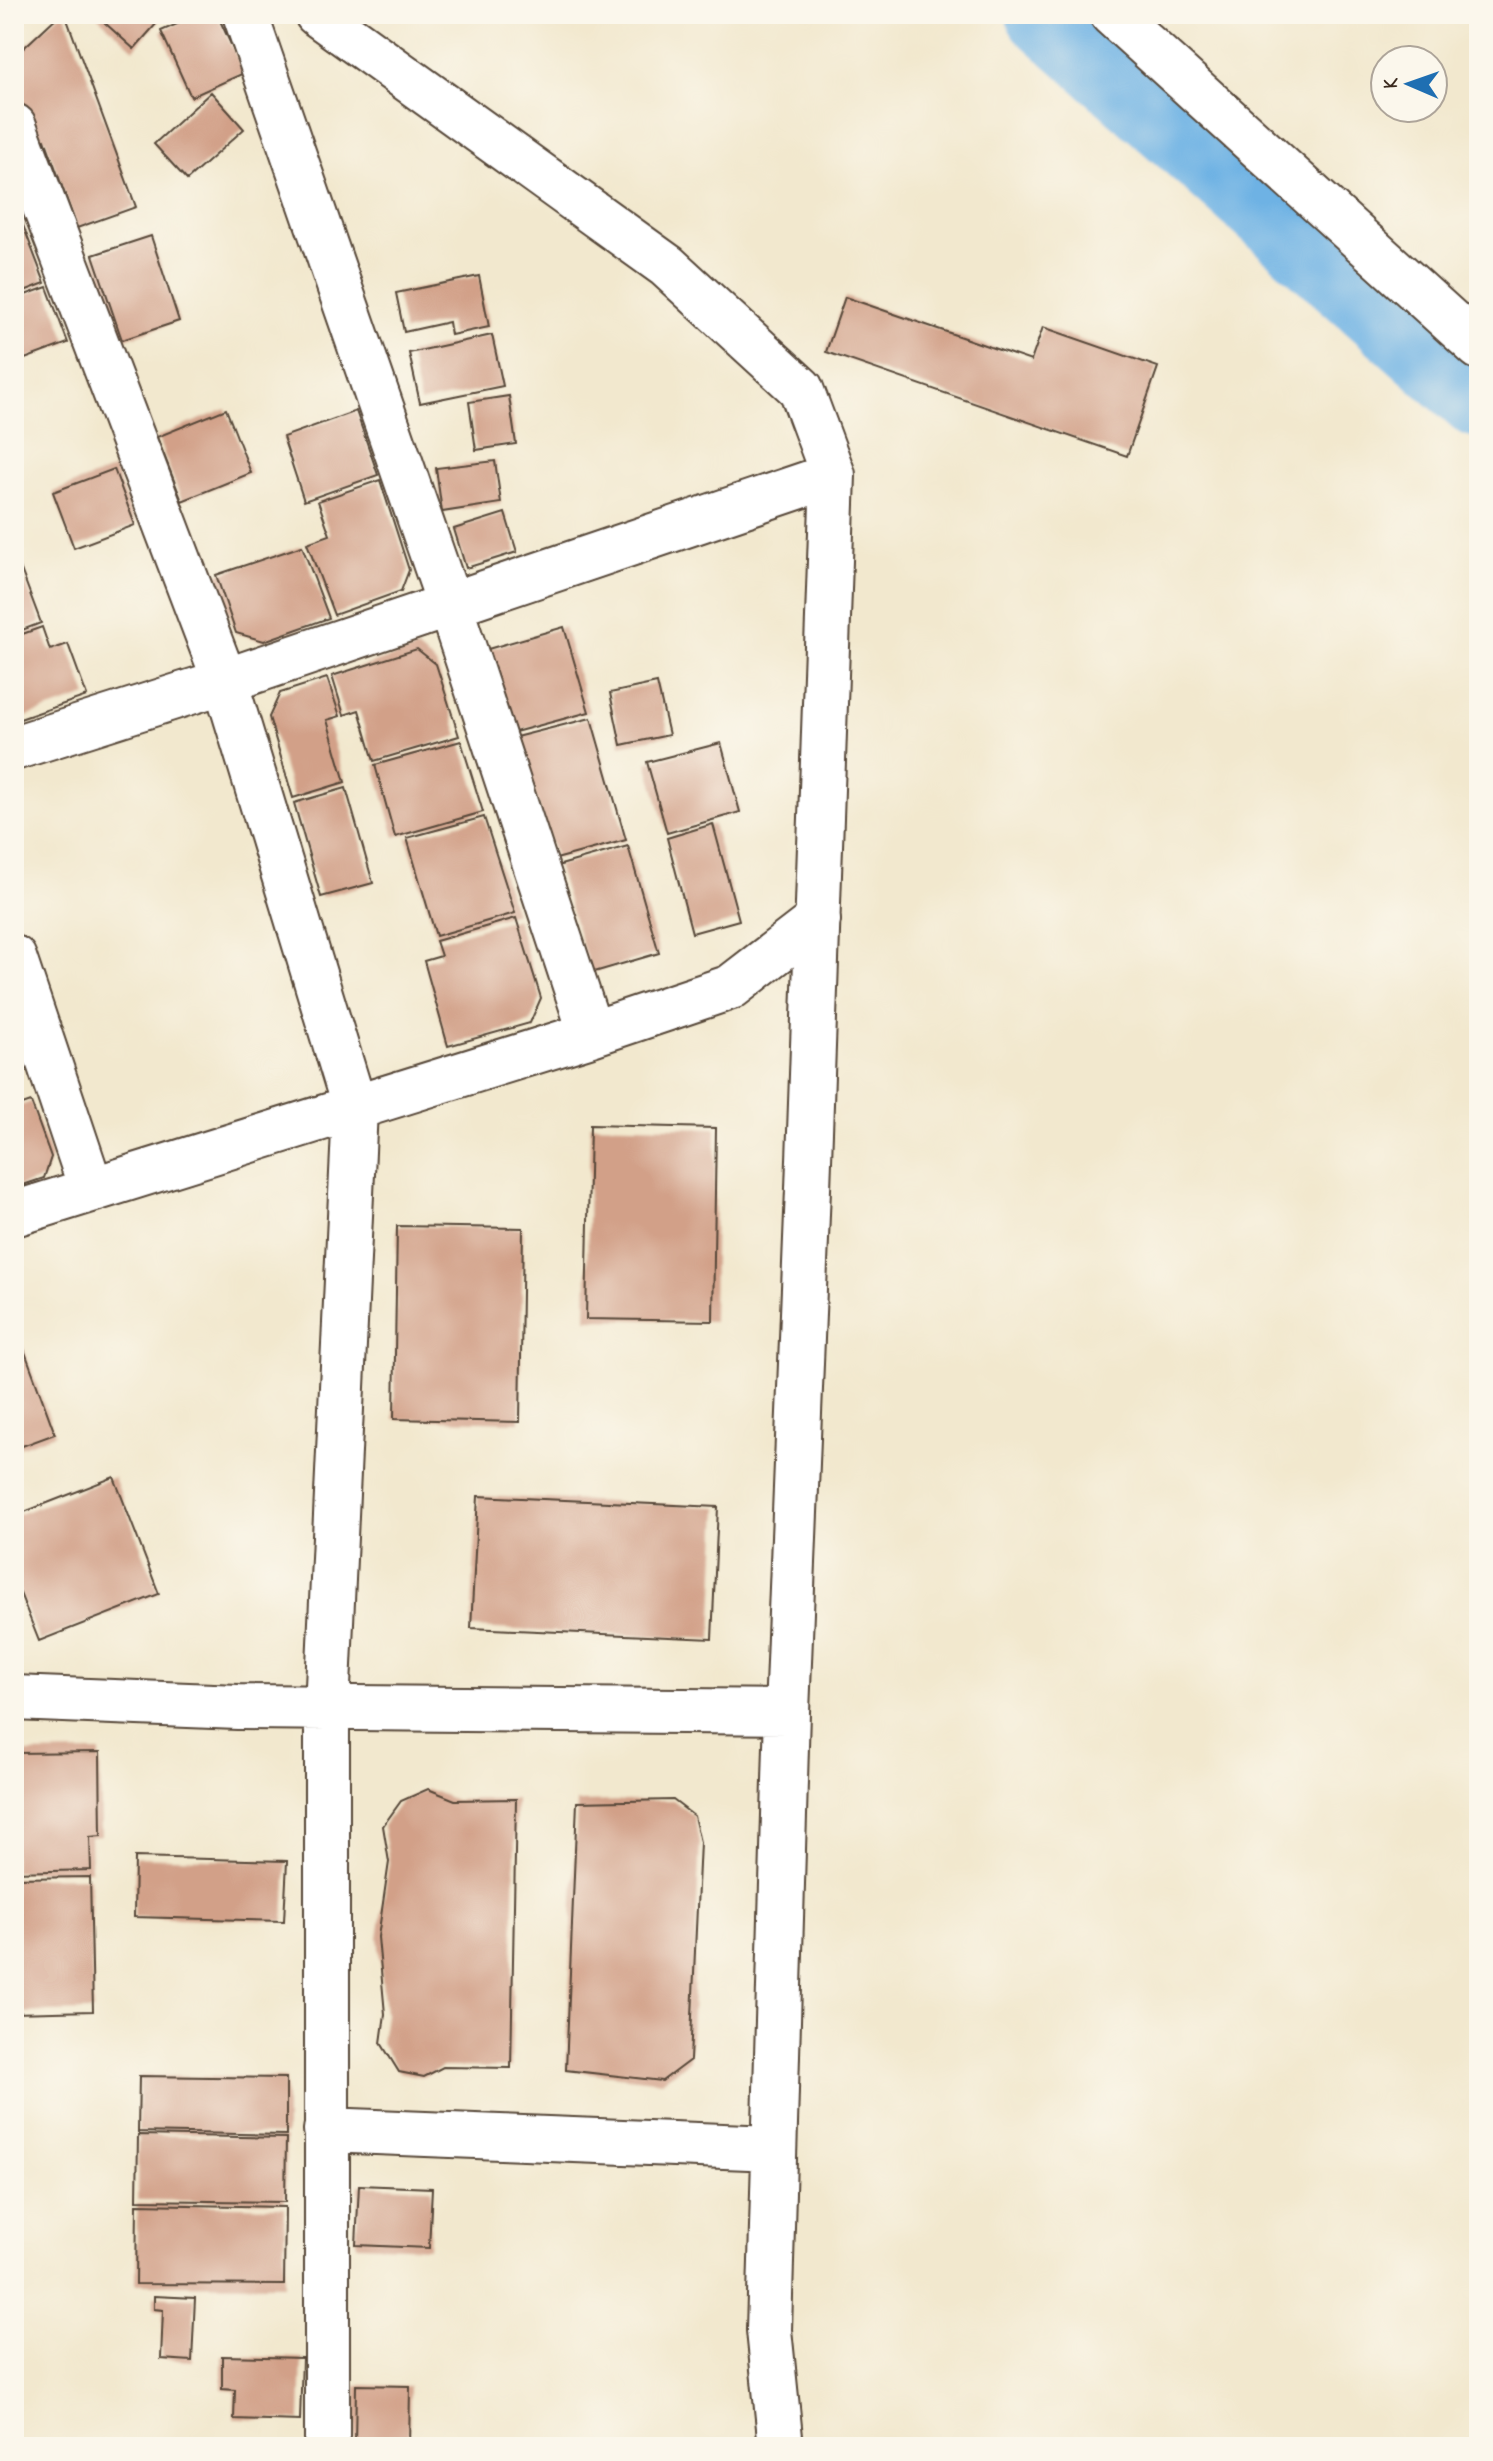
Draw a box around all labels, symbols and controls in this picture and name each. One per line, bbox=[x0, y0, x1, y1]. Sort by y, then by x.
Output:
north arrow bbox=[1369, 44, 1449, 124]
text: K bbox=[1376, 76, 1408, 89]

